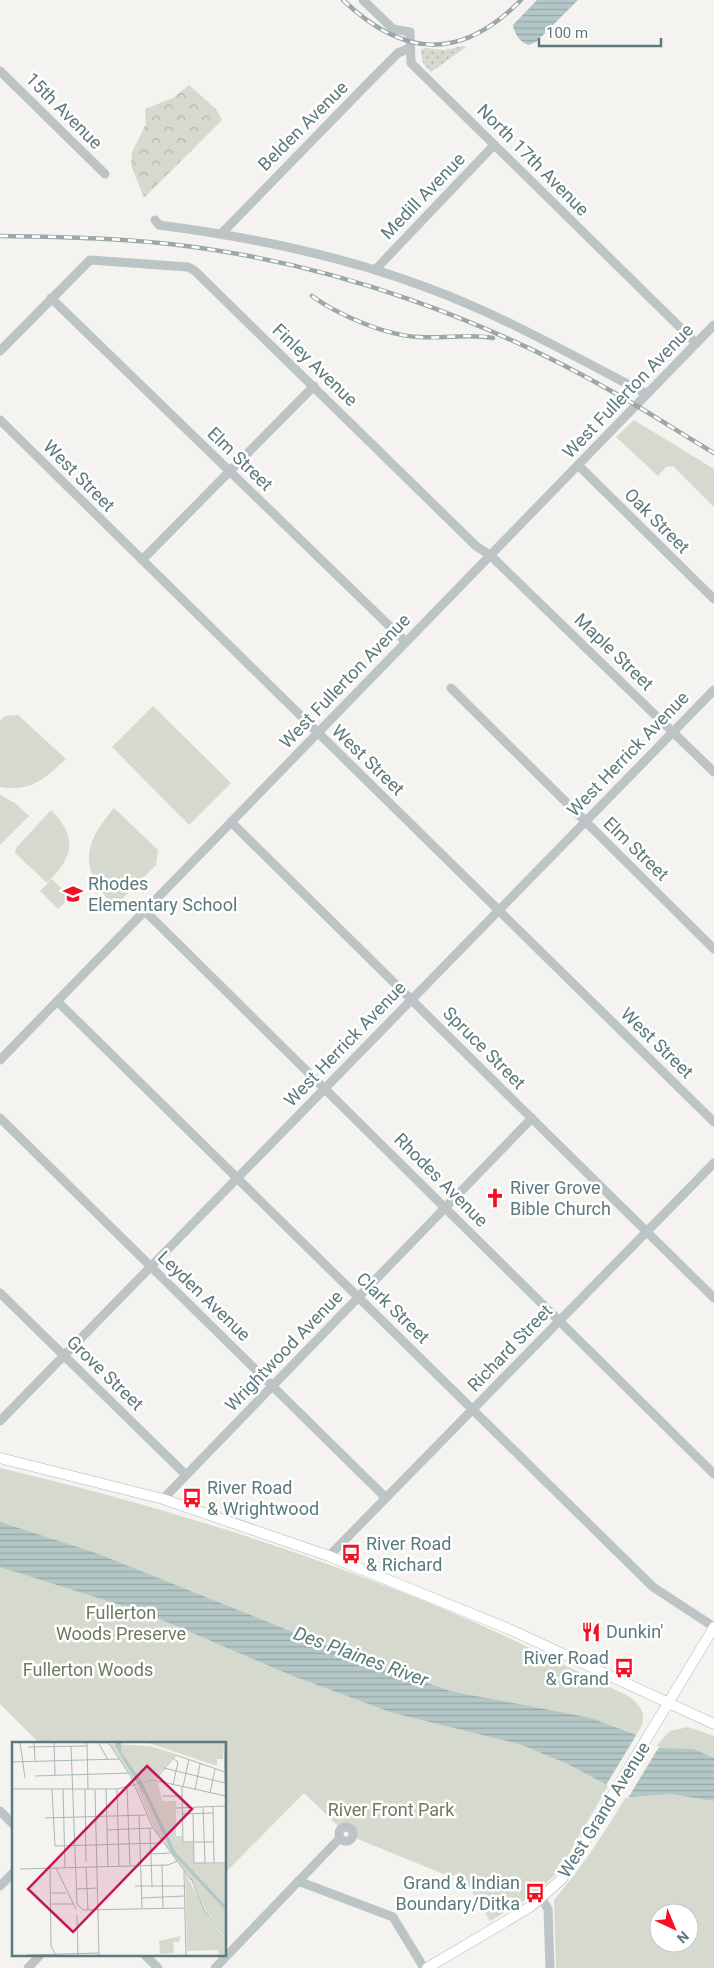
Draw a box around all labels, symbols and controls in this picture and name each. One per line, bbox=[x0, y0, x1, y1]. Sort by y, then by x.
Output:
scale bar bbox=[539, 15, 662, 47]
text: 100 m bbox=[546, 24, 588, 42]
street label: 15th Avenue bbox=[22, 68, 107, 153]
street label: Belden Avenue bbox=[253, 76, 352, 175]
street label: North 17th Avenue bbox=[473, 99, 594, 220]
street label: Medill Avenue bbox=[376, 148, 469, 243]
street label: Finley Avenue bbox=[269, 319, 362, 410]
street label: West Fullerton Avenue bbox=[558, 319, 697, 462]
street label: Elm Street bbox=[203, 422, 277, 495]
street label: West Street bbox=[39, 436, 120, 516]
street label: Oak Street bbox=[620, 484, 694, 558]
street label: West Fullerton Avenue bbox=[275, 609, 414, 752]
street label: Maple Street bbox=[571, 609, 658, 695]
street label: West Herrick Avenue bbox=[563, 687, 693, 821]
street label: West Street bbox=[328, 720, 409, 799]
street label: Elm Street bbox=[599, 812, 673, 885]
place label: Rhodes Elementary School bbox=[88, 873, 237, 915]
school or university icon: Rhodes Elementary School bbox=[62, 883, 84, 905]
street label: West Herrick Avenue bbox=[280, 977, 410, 1111]
street label: Spruce Street bbox=[439, 1002, 530, 1093]
street label: West Street bbox=[617, 1003, 698, 1082]
street label: Rhodes Avenue bbox=[390, 1129, 492, 1231]
place label: River Grove Bible Church bbox=[510, 1177, 611, 1219]
church icon: River Grove Bible Church bbox=[484, 1187, 506, 1209]
street label: Leyden Avenue bbox=[154, 1246, 255, 1345]
street label: Clark Street bbox=[353, 1268, 434, 1348]
street label: Wrightwood Avenue bbox=[221, 1286, 347, 1415]
street label: Richard Street bbox=[463, 1300, 556, 1395]
street label: Grove Street bbox=[63, 1331, 148, 1414]
place label: River Road & Wrightwood bbox=[207, 1477, 319, 1519]
bus stop icon: River Road & Wrightwood bbox=[181, 1487, 203, 1509]
place label: River Road & Richard bbox=[366, 1533, 451, 1575]
bus stop icon: River Road & Richard bbox=[340, 1543, 362, 1565]
park label: Fullerton Woods Preserve bbox=[56, 1602, 186, 1644]
water label: Des Plaines River bbox=[290, 1621, 432, 1692]
restaurant icon: Dunkin' bbox=[580, 1621, 602, 1643]
place label: Dunkin' bbox=[606, 1621, 663, 1642]
place label: River Road & Grand bbox=[524, 1647, 609, 1689]
bus stop icon: River Road & Grand bbox=[613, 1657, 635, 1679]
park label: Fullerton Woods bbox=[23, 1659, 153, 1680]
street label: West Grand Avenue bbox=[553, 1738, 654, 1881]
inset map bbox=[12, 1742, 226, 1956]
park label: River Front Park bbox=[328, 1799, 455, 1820]
place label: Grand & Indian Boundary/Ditka bbox=[396, 1872, 520, 1914]
bus stop icon: Grand & Indian Boundary/Ditka bbox=[524, 1882, 546, 1904]
north arrow bbox=[649, 1903, 699, 1953]
text: N bbox=[674, 1928, 692, 1947]

